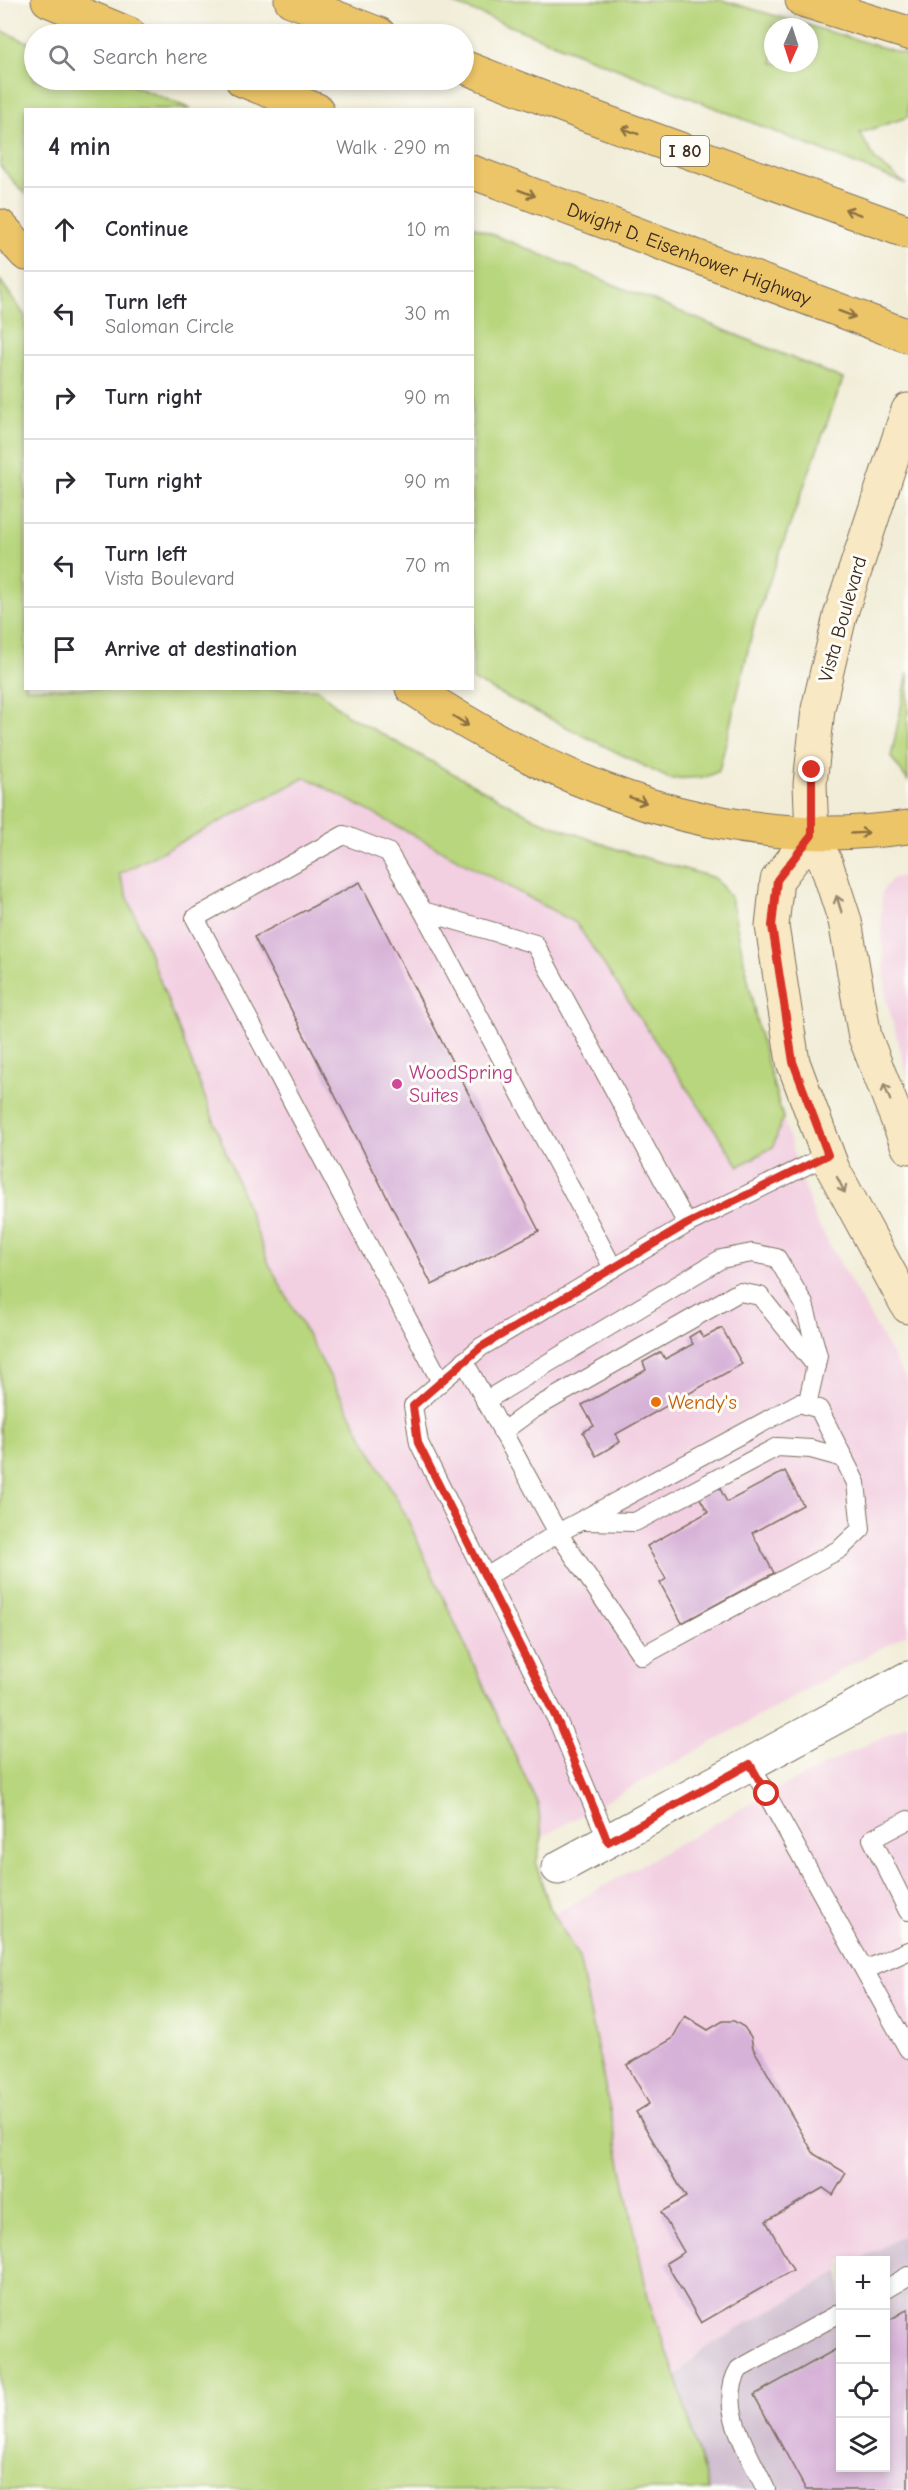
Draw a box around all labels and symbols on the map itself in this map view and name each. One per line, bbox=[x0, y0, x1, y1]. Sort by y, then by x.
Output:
north arrow bbox=[764, 18, 818, 72]
one-way arrow bbox=[621, 125, 640, 136]
road number: I 80 bbox=[661, 136, 709, 166]
one-way arrow bbox=[517, 188, 536, 199]
street label: Dwight D. Eisenhower Highway bbox=[564, 198, 814, 311]
one-way arrow bbox=[844, 206, 863, 217]
one-way arrow bbox=[837, 309, 856, 320]
street label: Vista Boulevard bbox=[814, 554, 871, 685]
one-way arrow bbox=[452, 715, 469, 727]
route end bbox=[798, 756, 824, 782]
one-way arrow bbox=[628, 796, 647, 807]
one-way arrow bbox=[850, 827, 870, 838]
one-way arrow bbox=[833, 895, 844, 914]
place label: WoodSpring Suites bbox=[409, 1061, 513, 1107]
marker: WoodSpring Suites bbox=[390, 1077, 404, 1091]
one-way arrow bbox=[880, 1084, 891, 1102]
one-way arrow bbox=[836, 1176, 848, 1194]
place label: Wendy's bbox=[668, 1391, 737, 1414]
marker: Wendy's bbox=[649, 1395, 663, 1409]
route start bbox=[753, 1780, 779, 1806]

